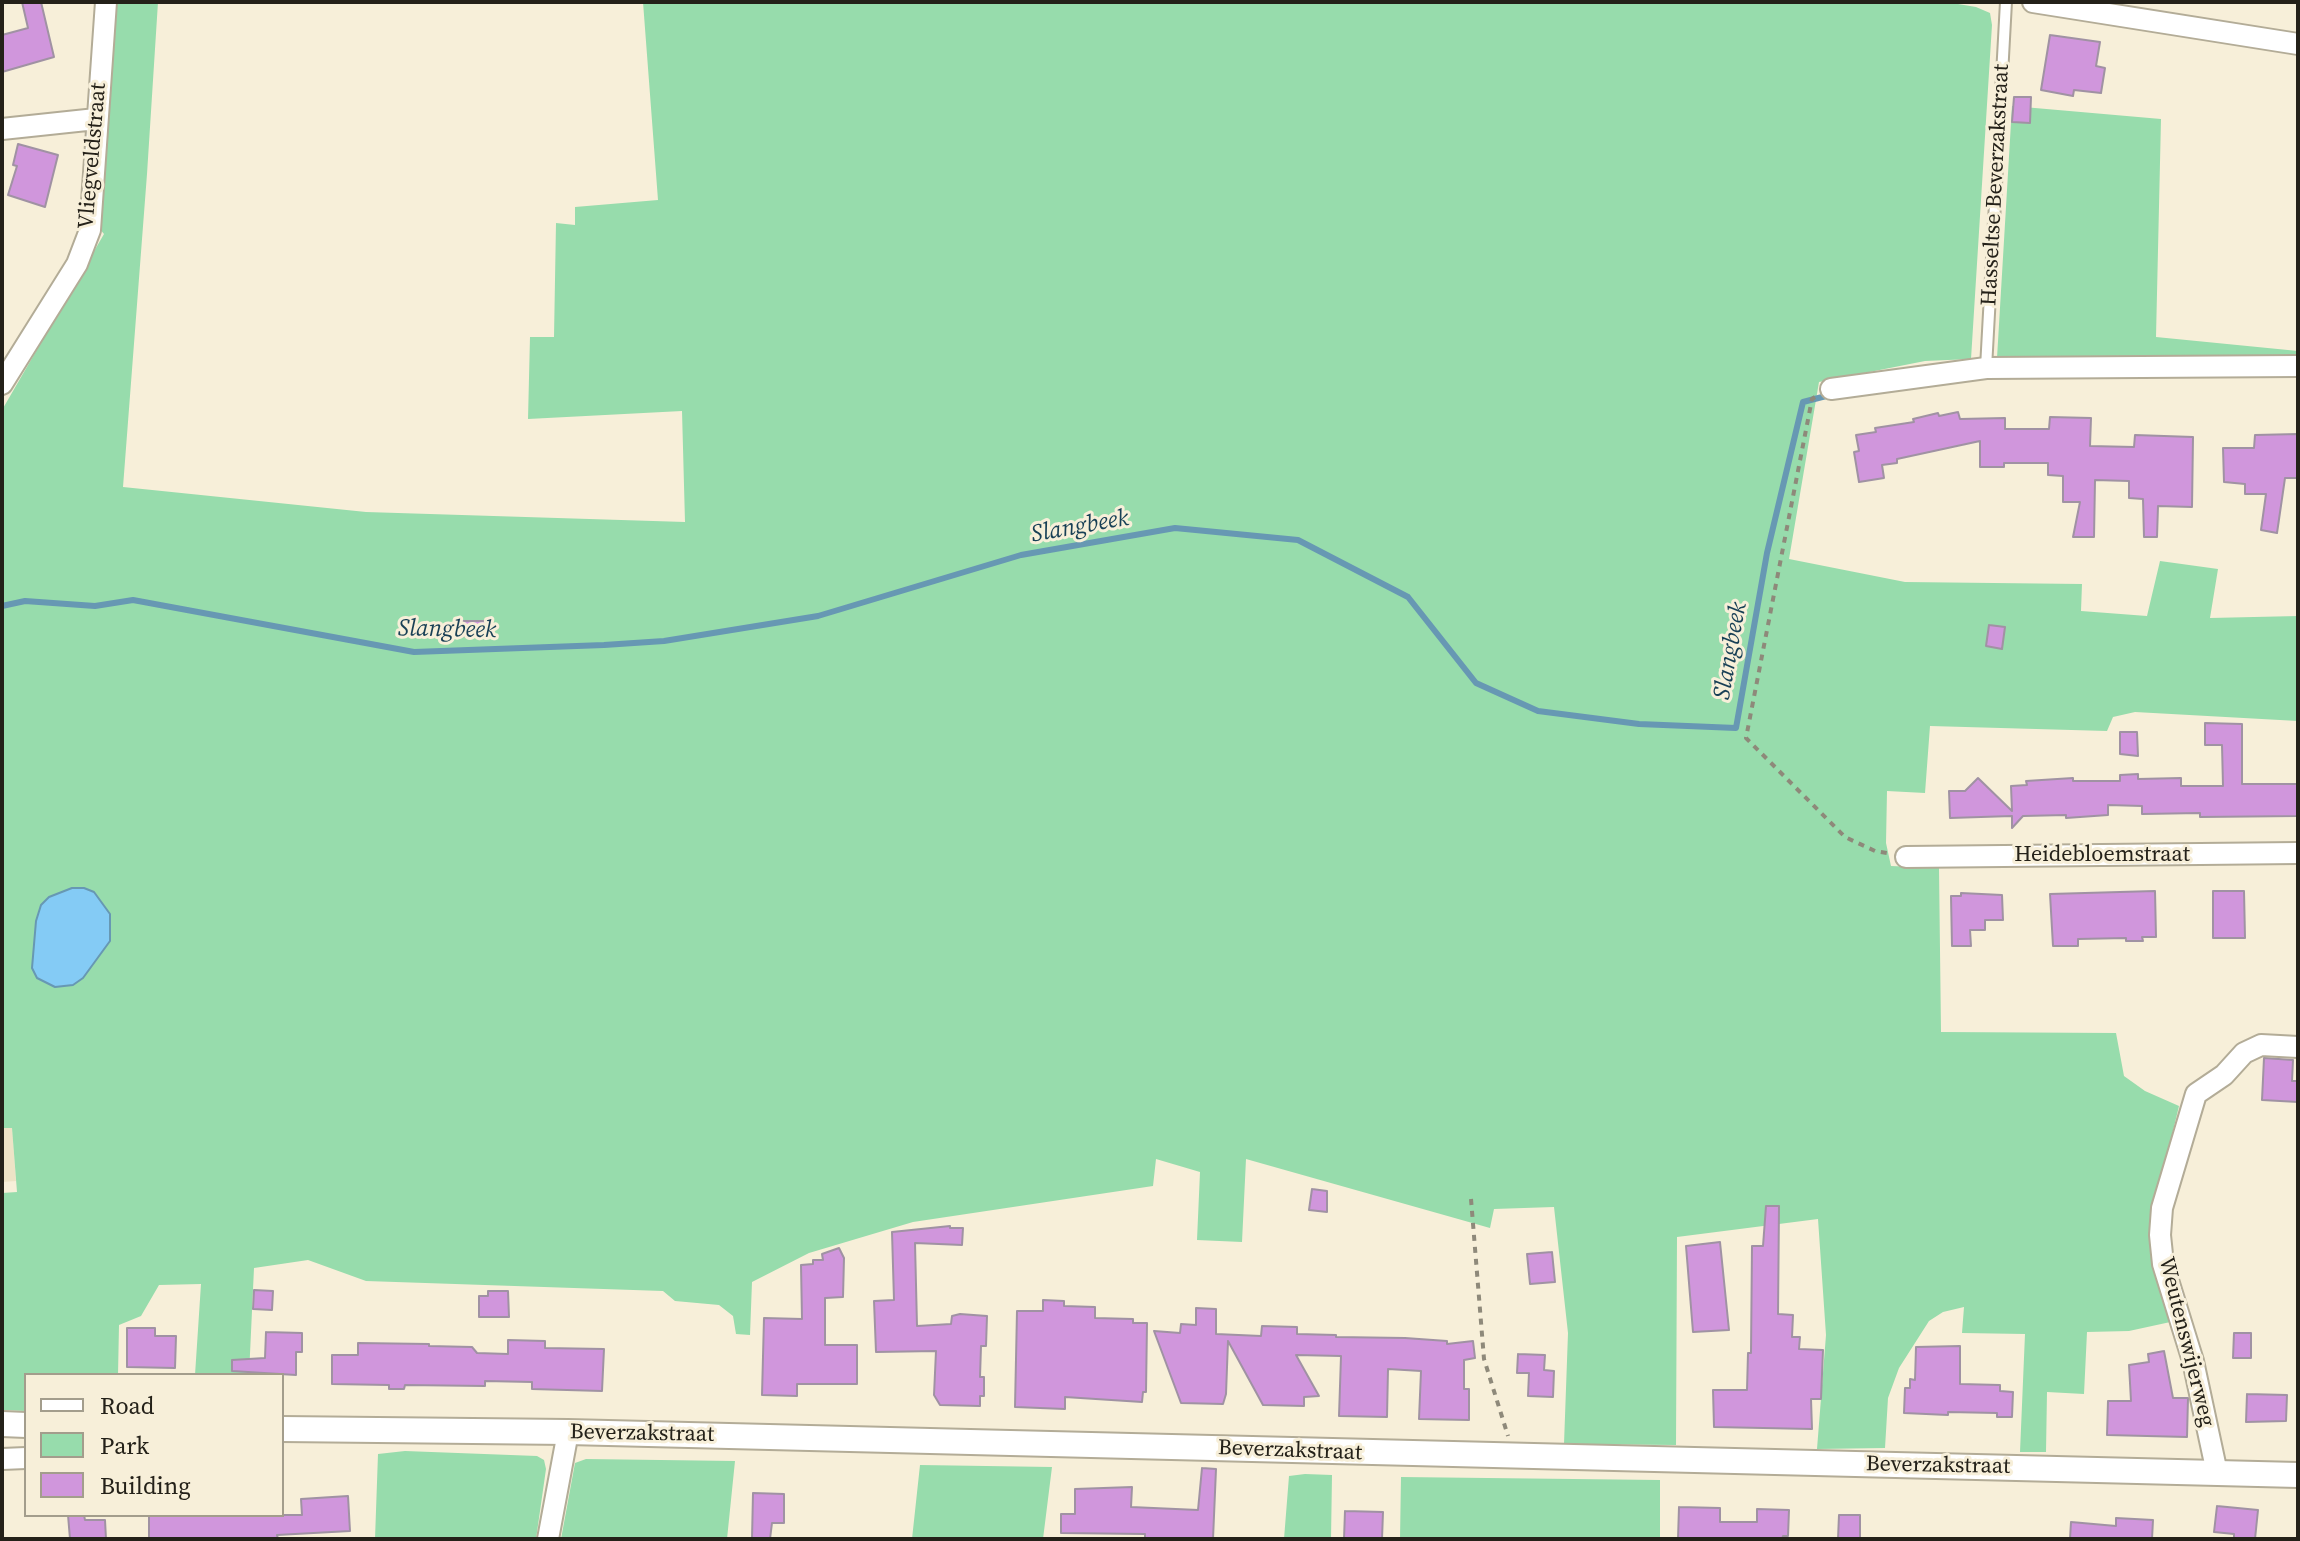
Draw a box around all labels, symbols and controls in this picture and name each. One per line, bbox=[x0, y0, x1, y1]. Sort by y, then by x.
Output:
street label: Hasseltse Beverzakstraat bbox=[1976, 63, 2016, 307]
street label: Vliegveldstraat bbox=[73, 82, 113, 230]
water label: Slangbeek bbox=[1029, 504, 1131, 550]
water label: Slangbeek bbox=[1708, 600, 1754, 702]
water label: Slangbeek bbox=[398, 615, 496, 645]
street label: Heidebloemstraat bbox=[2014, 842, 2190, 868]
street label: Weutenswijerweg bbox=[2152, 1254, 2220, 1430]
legend bbox=[24, 1373, 284, 1517]
text: Road bbox=[100, 1389, 154, 1422]
street label: Beverzakstraat bbox=[570, 1420, 714, 1448]
text: Park bbox=[100, 1429, 149, 1462]
street label: Beverzakstraat bbox=[1217, 1435, 1363, 1467]
street label: Beverzakstraat bbox=[1866, 1452, 2010, 1480]
text: Building bbox=[100, 1469, 191, 1502]

